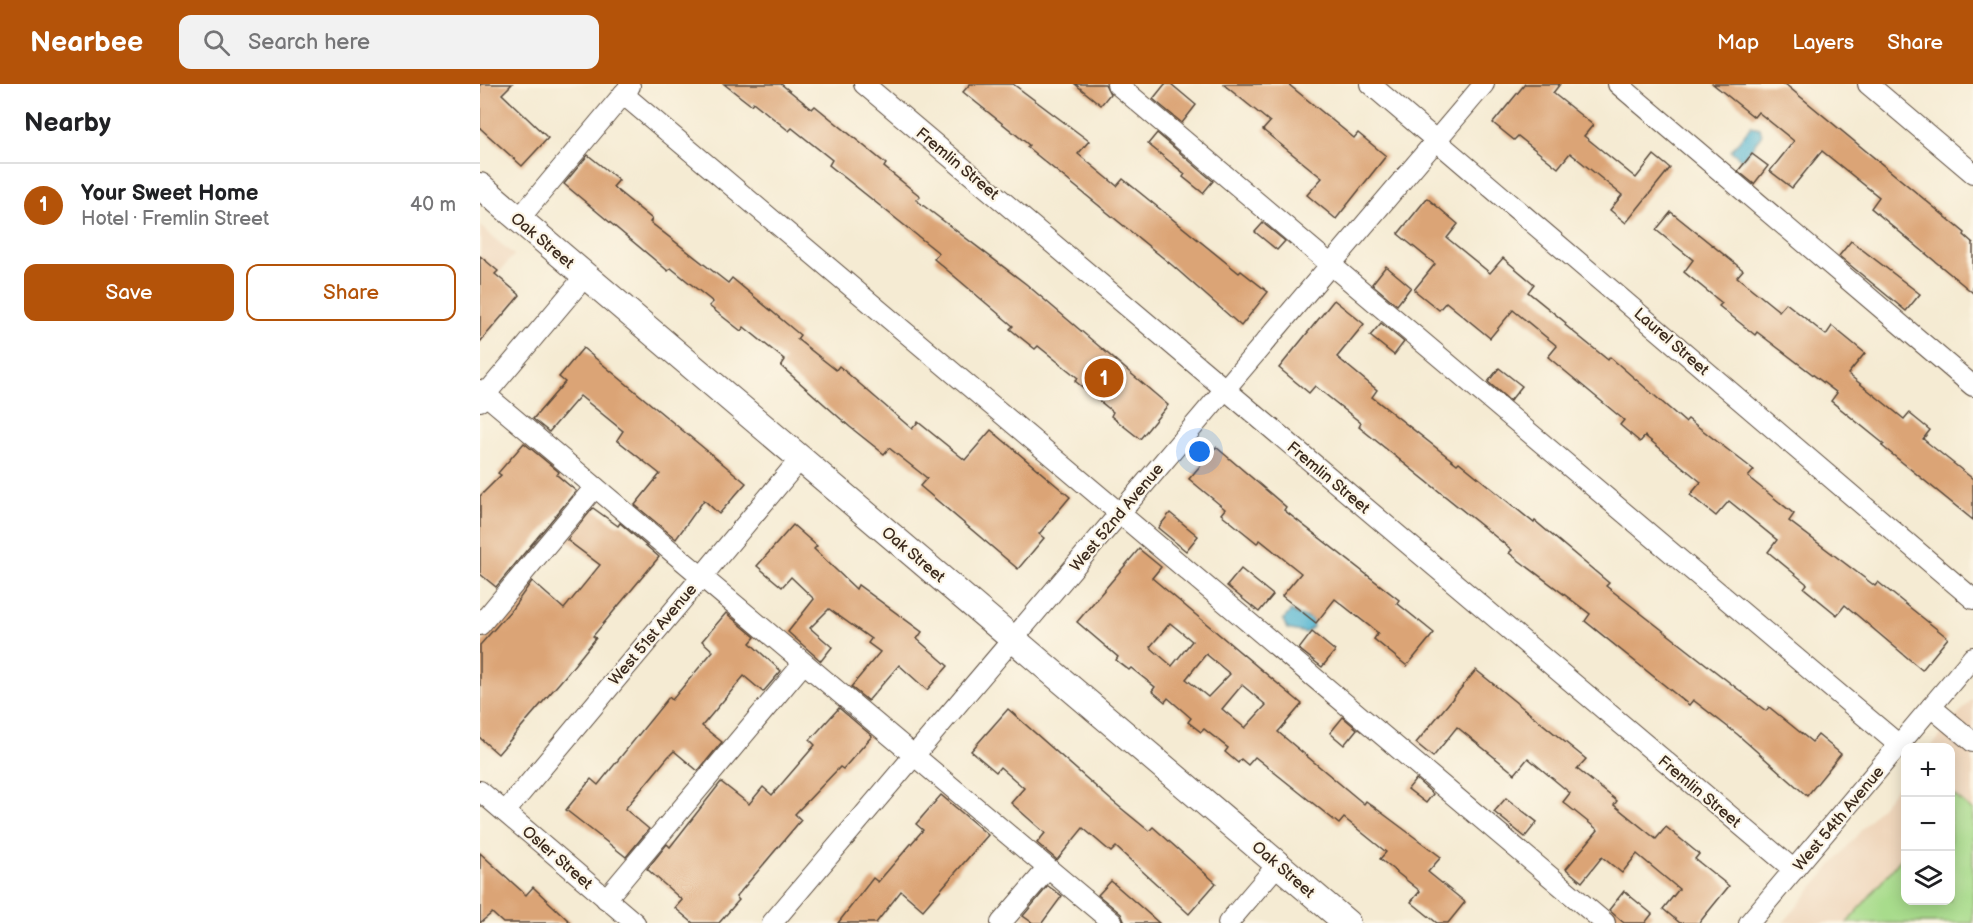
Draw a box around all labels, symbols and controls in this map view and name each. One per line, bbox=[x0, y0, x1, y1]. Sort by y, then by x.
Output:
search box bbox=[179, 15, 599, 69]
text: Nearbee bbox=[30, 26, 143, 59]
icon: search bbox=[200, 26, 233, 59]
text: Search here bbox=[248, 29, 370, 56]
text: Map bbox=[1717, 30, 1759, 55]
text: Layers bbox=[1792, 30, 1854, 55]
text: Share bbox=[1887, 30, 1943, 55]
text: Nearby bbox=[24, 108, 111, 139]
street label: Fremlin Street bbox=[912, 124, 1002, 204]
text: Your Sweet Home bbox=[81, 180, 258, 207]
text: 1 bbox=[39, 193, 48, 217]
text: 40 m bbox=[410, 193, 456, 217]
text: Hotel · Fremlin Street bbox=[81, 207, 269, 231]
street label: Oak Street bbox=[507, 209, 578, 273]
button: Save bbox=[24, 264, 234, 321]
button: Share bbox=[246, 264, 456, 321]
street label: Laurel Street bbox=[1630, 304, 1712, 380]
pin: 1 bbox=[1084, 356, 1124, 400]
your location bbox=[1185, 437, 1214, 466]
street label: Fremlin Street bbox=[1283, 438, 1373, 518]
street label: West 52nd Avenue bbox=[1066, 460, 1168, 576]
street label: Oak Street bbox=[878, 523, 949, 587]
street label: West 51st Avenue bbox=[605, 580, 701, 690]
map controls bbox=[1901, 743, 1955, 905]
button: + bbox=[1901, 743, 1955, 797]
street label: Fremlin Street bbox=[1654, 752, 1744, 832]
street label: West 54th Avenue bbox=[1790, 762, 1889, 875]
button: − bbox=[1901, 797, 1955, 851]
street label: Osler Street bbox=[518, 822, 596, 894]
street label: Oak Street bbox=[1248, 838, 1318, 903]
button: layers bbox=[1901, 851, 1955, 905]

